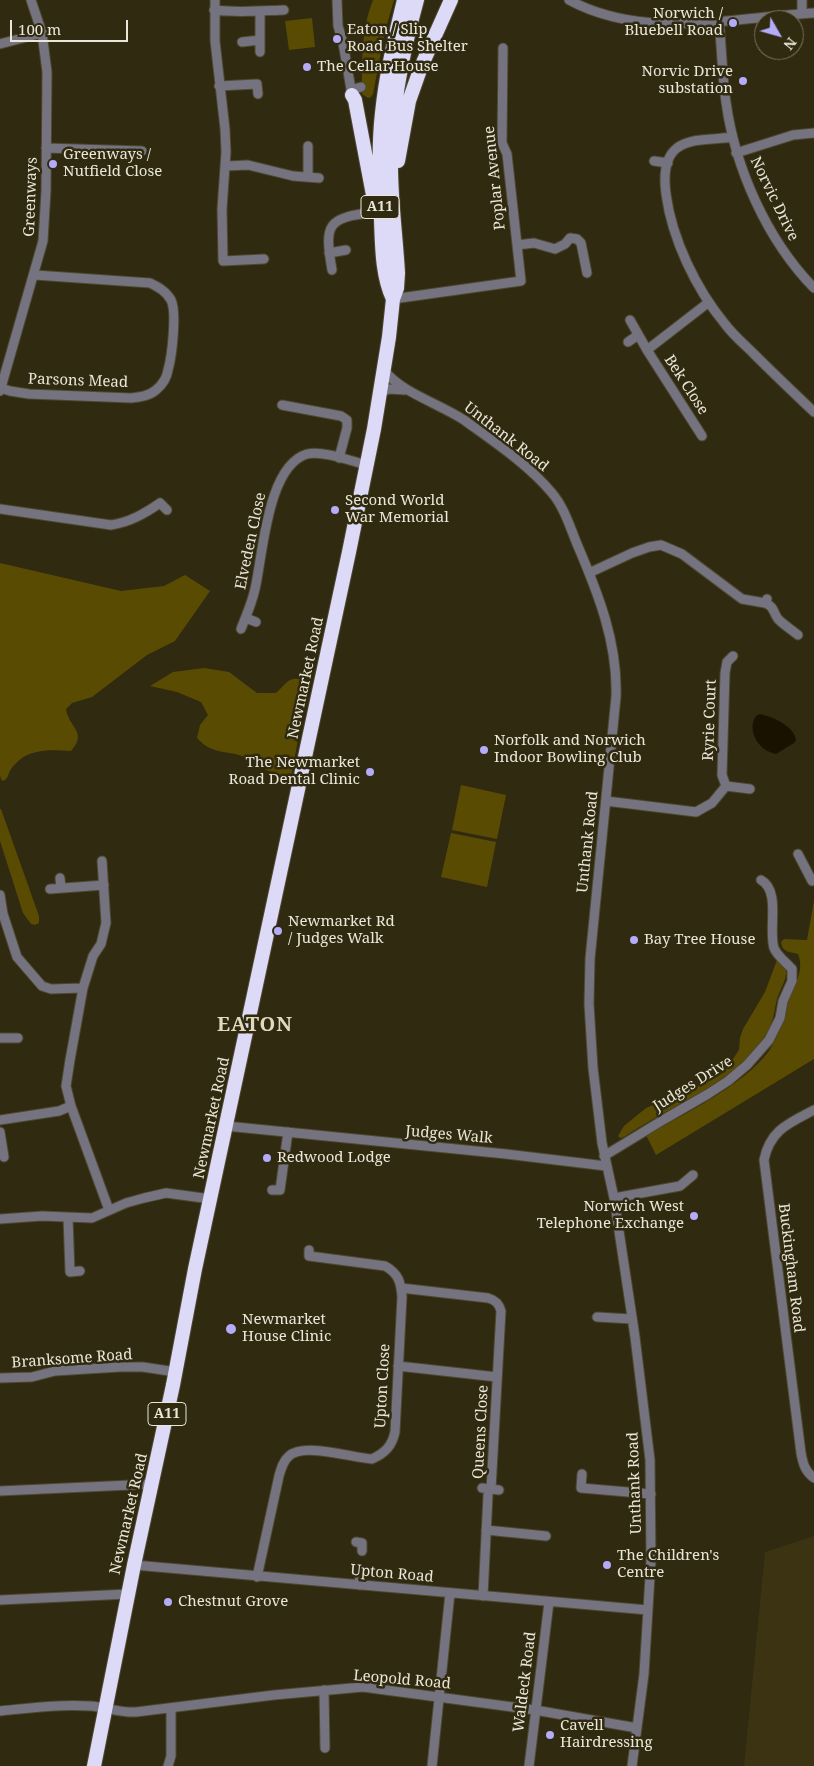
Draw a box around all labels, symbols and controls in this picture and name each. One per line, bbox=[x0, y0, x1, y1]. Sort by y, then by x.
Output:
place label: Norwich / Bluebell Road bbox=[624, 5, 723, 40]
scale bar bbox=[12, 10, 130, 42]
north arrow bbox=[754, 10, 804, 60]
marker: Norwich / Bluebell Road bbox=[727, 17, 739, 29]
text: 100 m bbox=[18, 19, 61, 39]
place label: Eaton / Slip Road Bus Shelter bbox=[347, 21, 468, 56]
marker: Eaton / Slip Road Bus Shelter bbox=[331, 33, 343, 45]
text: N bbox=[780, 34, 801, 54]
place label: The Cellar House bbox=[317, 58, 438, 76]
marker: The Cellar House bbox=[301, 61, 313, 73]
place label: Norvic Drive substation bbox=[642, 63, 733, 98]
marker: Norvic Drive substation bbox=[737, 75, 749, 87]
street label: Poplar Avenue bbox=[481, 125, 509, 231]
place label: Greenways / Nutfield Close bbox=[63, 146, 162, 181]
street label: Norvic Drive bbox=[746, 154, 802, 244]
street label: Greenways bbox=[21, 157, 41, 237]
marker: Greenways / Nutfield Close bbox=[47, 158, 59, 170]
road number: A11 bbox=[361, 196, 399, 218]
street label: Bek Close bbox=[660, 352, 712, 418]
street label: Parsons Mead bbox=[28, 370, 128, 392]
street label: Unthank Road bbox=[460, 398, 552, 476]
street label: Elveden Close bbox=[232, 491, 270, 591]
place label: Second World War Memorial bbox=[345, 492, 449, 527]
marker: Second World War Memorial bbox=[329, 504, 341, 516]
street label: Newmarket Road bbox=[284, 616, 328, 740]
street label: Ryrie Court bbox=[700, 679, 720, 761]
place label: Norfolk and Norwich Indoor Bowling Club bbox=[494, 732, 646, 767]
marker: Norfolk and Norwich Indoor Bowling Club bbox=[478, 744, 490, 756]
place label: The Newmarket Road Dental Clinic bbox=[229, 754, 360, 789]
marker: The Newmarket Road Dental Clinic bbox=[364, 766, 376, 778]
street label: Unthank Road bbox=[574, 790, 602, 894]
place label: Newmarket Rd / Judges Walk bbox=[288, 913, 395, 948]
marker: Newmarket Rd / Judges Walk bbox=[272, 925, 284, 937]
place label: Bay Tree House bbox=[644, 931, 755, 949]
marker: Bay Tree House bbox=[628, 934, 640, 946]
district label: EATON bbox=[216, 1013, 294, 1037]
street label: Judges Drive bbox=[650, 1052, 736, 1116]
street label: Newmarket Road bbox=[190, 1056, 234, 1180]
street label: Judges Walk bbox=[405, 1122, 493, 1148]
place label: Redwood Lodge bbox=[277, 1149, 391, 1167]
marker: Redwood Lodge bbox=[261, 1152, 273, 1164]
place label: Norwich West Telephone Exchange bbox=[537, 1198, 684, 1233]
street label: Buckingham Road bbox=[774, 1202, 808, 1334]
marker: Norwich West Telephone Exchange bbox=[688, 1210, 700, 1222]
place label: Newmarket House Clinic bbox=[242, 1311, 331, 1346]
marker: Newmarket House Clinic bbox=[224, 1322, 238, 1336]
street label: Upton Close bbox=[372, 1343, 394, 1429]
street label: Branksome Road bbox=[11, 1346, 133, 1372]
street label: Queens Close bbox=[470, 1384, 492, 1480]
road number: A11 bbox=[148, 1402, 186, 1426]
street label: Unthank Road bbox=[624, 1432, 646, 1534]
street label: Newmarket Road bbox=[106, 1452, 152, 1576]
place label: The Children's Centre bbox=[617, 1547, 719, 1582]
marker: The Children's Centre bbox=[601, 1559, 613, 1571]
street label: Upton Road bbox=[350, 1561, 434, 1587]
place label: Chestnut Grove bbox=[178, 1593, 288, 1611]
marker: Chestnut Grove bbox=[162, 1596, 174, 1608]
street label: Waldeck Road bbox=[510, 1631, 540, 1733]
street label: Leopold Road bbox=[353, 1667, 451, 1693]
place label: Cavell Hairdressing bbox=[560, 1717, 653, 1752]
marker: Cavell Hairdressing bbox=[544, 1729, 556, 1741]

